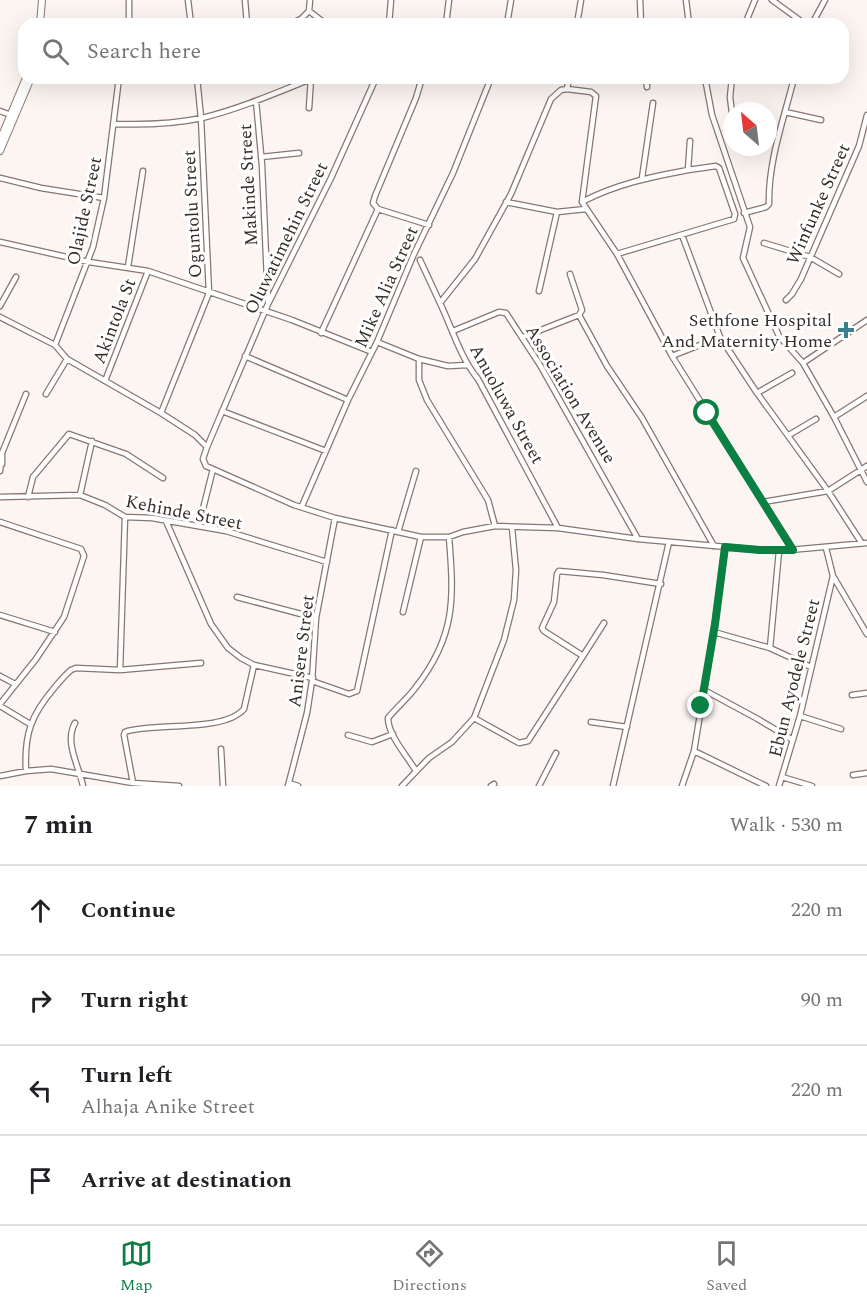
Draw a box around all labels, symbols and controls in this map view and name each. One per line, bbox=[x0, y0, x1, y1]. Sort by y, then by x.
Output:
search box bbox=[18, 18, 849, 84]
icon: search bbox=[39, 35, 72, 68]
text: Search here bbox=[87, 35, 201, 68]
north arrow bbox=[723, 102, 777, 156]
street label: Makinde Street bbox=[232, 123, 265, 247]
street label: Winfunke Street bbox=[780, 139, 857, 269]
street label: Oguntolu Street bbox=[176, 149, 209, 279]
street label: Olajide Street bbox=[60, 154, 109, 268]
street label: Oluwatimehin Street bbox=[238, 157, 335, 319]
street label: Mike Alia Street bbox=[348, 222, 425, 352]
street label: Akintola St bbox=[86, 274, 143, 368]
place label: Sethfone Hospital And Maternity Home bbox=[661, 307, 832, 355]
street label: Association Avenue bbox=[518, 320, 623, 469]
marker: Sethfone Hospital And Maternity Home bbox=[837, 321, 855, 339]
street label: Anuoluwa Street bbox=[462, 339, 551, 469]
route start bbox=[693, 399, 719, 425]
street label: Kehinde Street bbox=[123, 488, 245, 537]
street label: Anisere Street bbox=[281, 593, 322, 709]
street label: Ebun Ayodele Street bbox=[762, 596, 827, 760]
route end bbox=[687, 692, 713, 718]
text: 7 min bbox=[24, 805, 93, 845]
text: Walk · 530 m bbox=[730, 810, 843, 840]
icon: ahead bbox=[24, 894, 57, 927]
text: Continue bbox=[81, 894, 176, 927]
text: 220 m bbox=[791, 895, 843, 925]
icon: right bbox=[24, 984, 57, 1017]
text: Turn right bbox=[81, 984, 188, 1017]
text: 90 m bbox=[801, 985, 843, 1015]
text: Turn left bbox=[81, 1059, 173, 1092]
icon: left bbox=[24, 1074, 57, 1107]
text: 220 m bbox=[791, 1075, 843, 1105]
text: Alhaja Anike Street bbox=[81, 1092, 255, 1122]
icon: arrive bbox=[24, 1164, 57, 1197]
text: Arrive at destination bbox=[81, 1164, 292, 1197]
tab: Map bbox=[120, 1237, 153, 1297]
tab: Directions bbox=[392, 1237, 467, 1297]
tab: Saved bbox=[706, 1237, 747, 1297]

